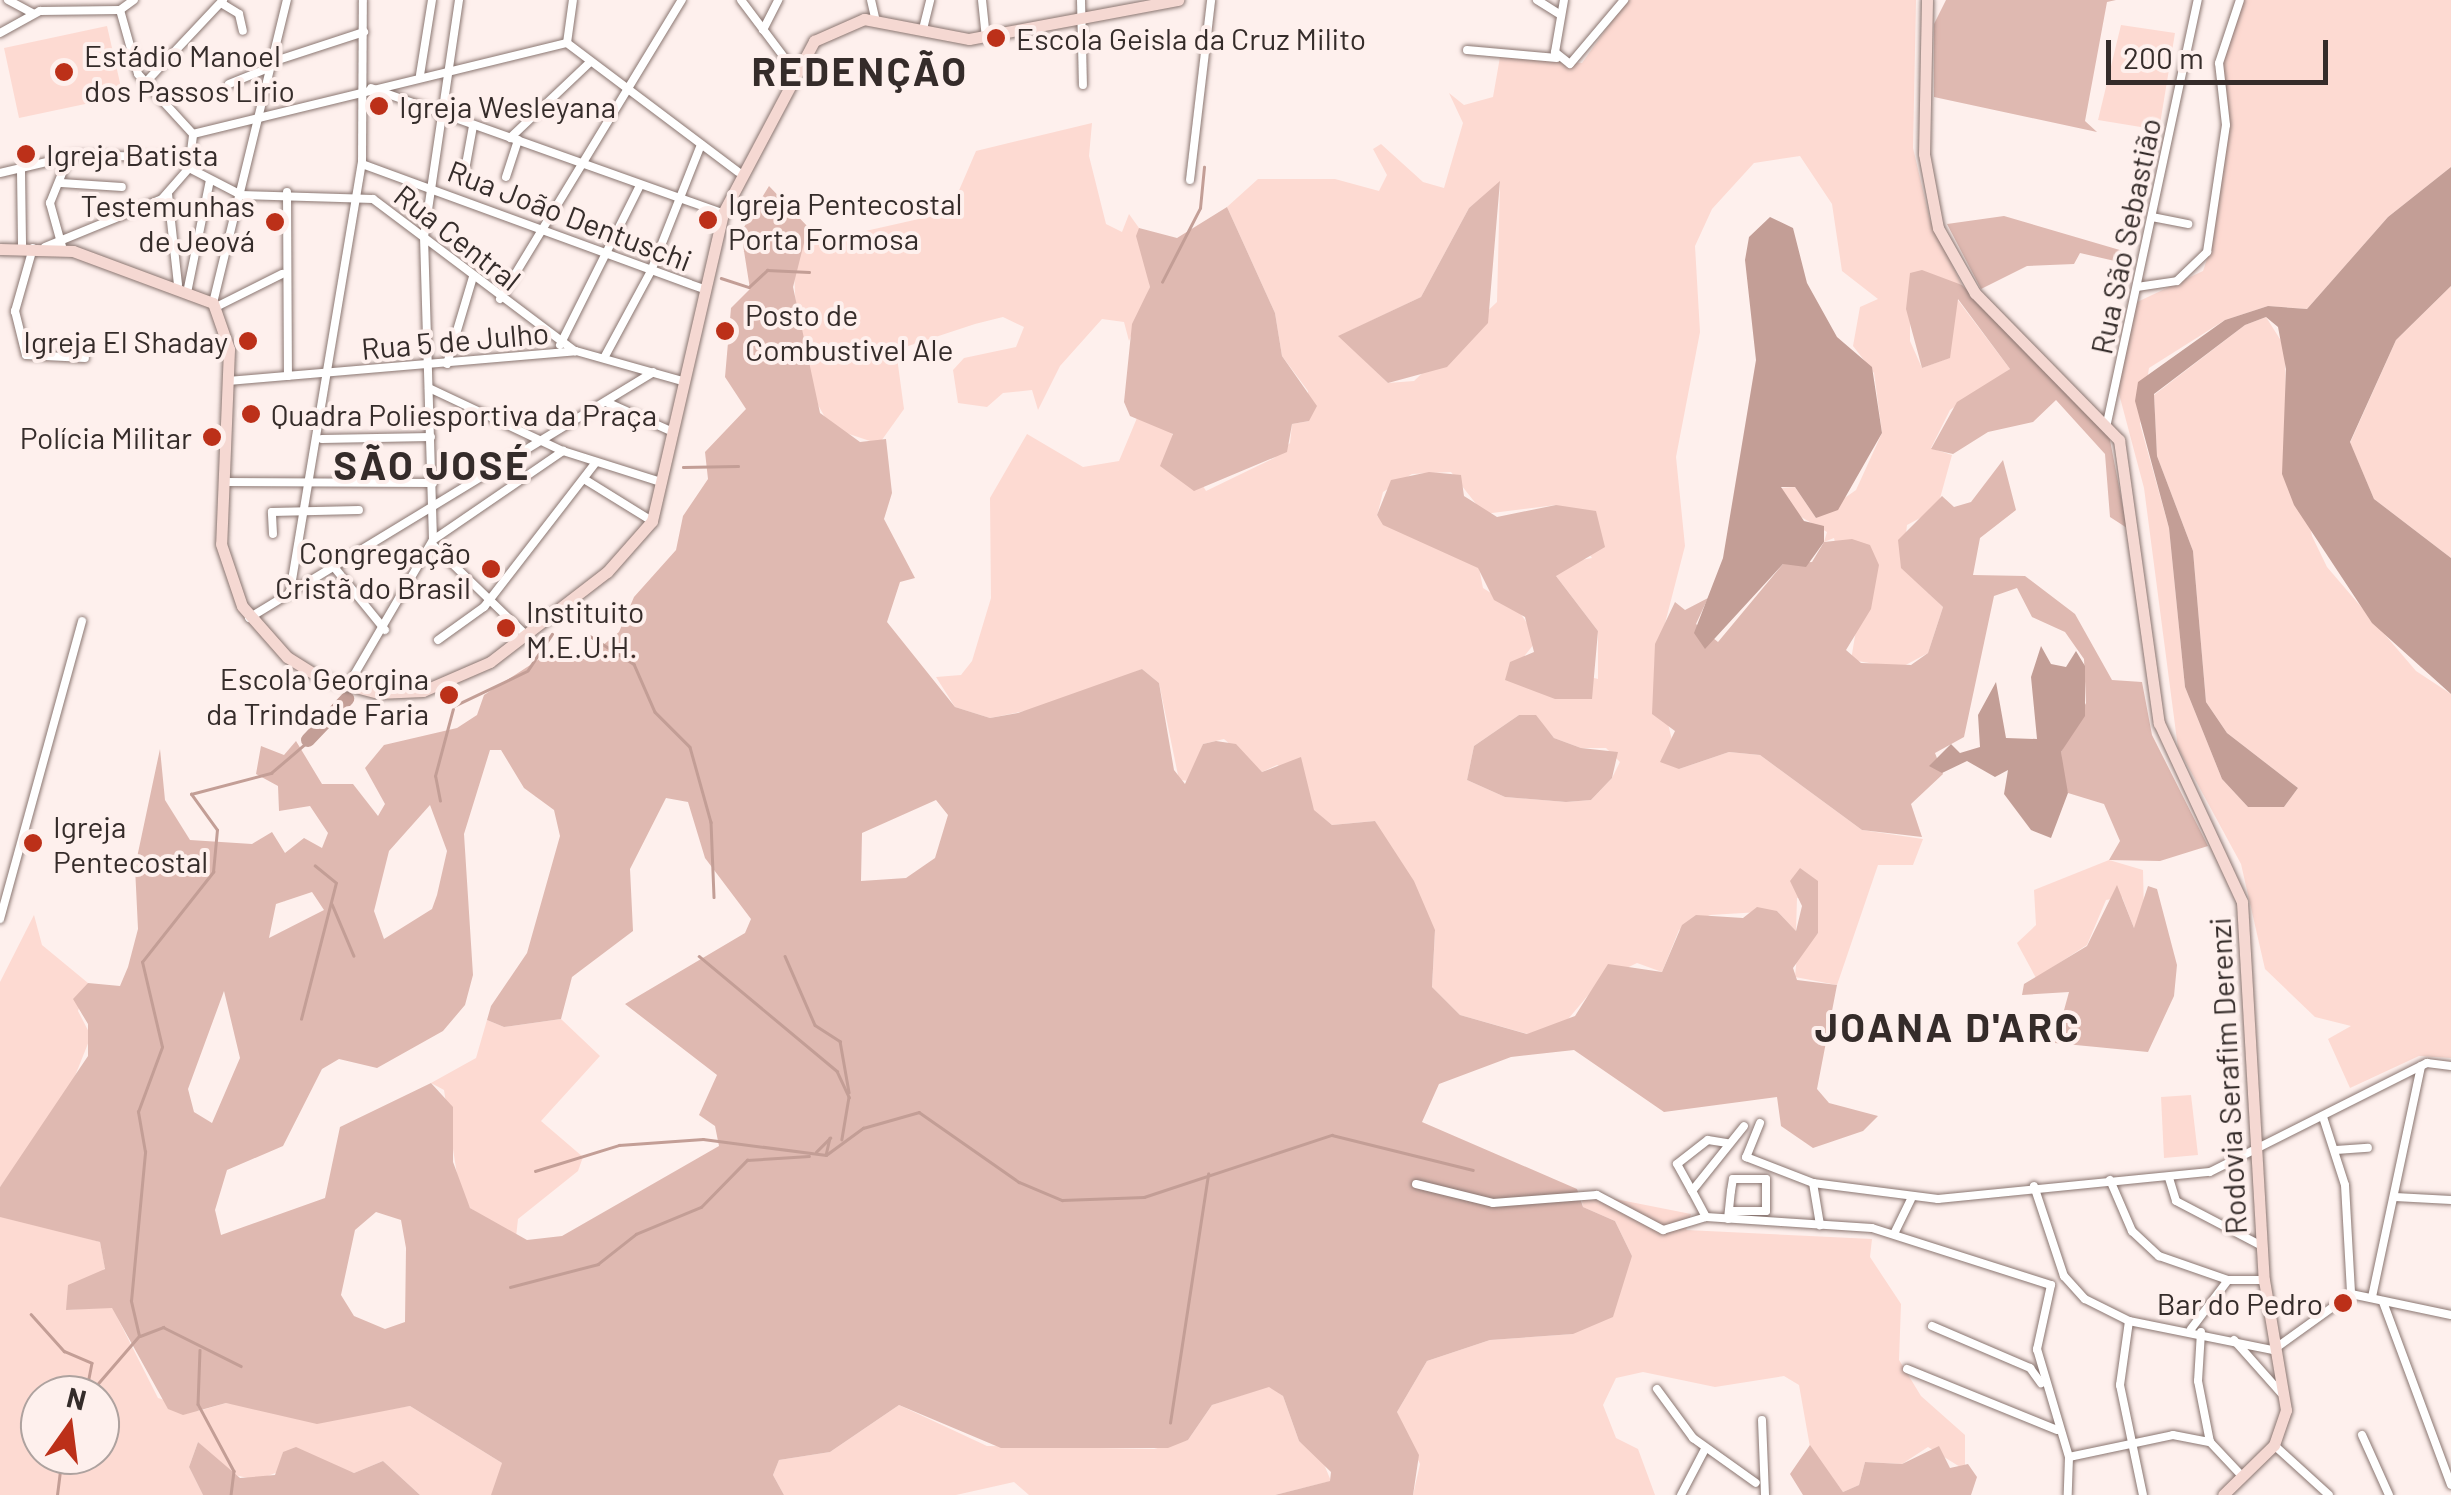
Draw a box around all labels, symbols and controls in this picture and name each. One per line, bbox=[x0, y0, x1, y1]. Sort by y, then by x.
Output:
place label: Escola Geisla da Cruz Milito bbox=[1016, 20, 1366, 56]
scale bar bbox=[2111, 20, 2334, 82]
marker: Escola Geisla da Cruz Milito bbox=[985, 27, 1007, 49]
place label: Estádio Manoel dos Passos Lirio bbox=[84, 37, 295, 108]
text: 200 m bbox=[2123, 39, 2204, 75]
district label: REDENÇÃO bbox=[751, 46, 969, 94]
marker: Estádio Manoel dos Passos Lirio bbox=[53, 61, 75, 83]
place label: Igreja Wesleyana bbox=[399, 88, 616, 124]
marker: Igreja Wesleyana bbox=[368, 95, 390, 117]
street label: Rua São Sebastião bbox=[2082, 115, 2168, 357]
place label: Igreja Batista bbox=[46, 136, 218, 172]
marker: Igreja Batista bbox=[15, 143, 37, 165]
street label: Rua João Dentuschi bbox=[443, 152, 697, 278]
street label: Rua Central bbox=[388, 177, 528, 297]
place label: Igreja Pentecostal Porta Formosa bbox=[728, 185, 963, 256]
place label: Testemunhas de Jeová bbox=[80, 187, 255, 258]
marker: Igreja Pentecostal Porta Formosa bbox=[697, 209, 719, 231]
marker: Testemunhas de Jeová bbox=[264, 211, 286, 233]
place label: Posto de Combustivel Ale bbox=[745, 296, 953, 366]
street label: Rua 5 de Julho bbox=[360, 314, 550, 366]
marker: Posto de Combustivel Ale bbox=[714, 320, 736, 342]
place label: Igreja El Shaday bbox=[23, 323, 228, 359]
marker: Igreja El Shaday bbox=[237, 330, 259, 352]
place label: Quadra Poliesportiva da Praça bbox=[271, 396, 657, 432]
marker: Quadra Poliesportiva da Praça bbox=[240, 403, 262, 425]
place label: Polícia Militar bbox=[20, 419, 192, 455]
marker: Polícia Militar bbox=[201, 426, 223, 448]
district label: SÃO JOSÉ bbox=[333, 440, 531, 488]
place label: Congregação Cristã do Brasil bbox=[275, 534, 471, 604]
marker: Congregação Cristã do Brasil bbox=[480, 558, 502, 580]
place label: Instituito M.E.U.H. bbox=[526, 593, 644, 664]
marker: Instituito M.E.U.H. bbox=[495, 617, 517, 639]
place label: Escola Georgina da Trindade Faria bbox=[206, 660, 429, 730]
marker: Escola Georgina da Trindade Faria bbox=[438, 684, 460, 706]
place label: Igreja Pentecostal bbox=[53, 808, 208, 878]
marker: Igreja Pentecostal bbox=[22, 832, 44, 854]
street label: Rodovia Serafim Derenzi bbox=[2201, 917, 2253, 1235]
district label: JOANA D'ARC bbox=[1815, 1002, 2081, 1050]
place label: Bar do Pedro bbox=[2157, 1285, 2323, 1321]
marker: Bar do Pedro bbox=[2332, 1292, 2354, 1314]
north arrow bbox=[20, 1375, 120, 1475]
text: N bbox=[64, 1379, 90, 1417]

